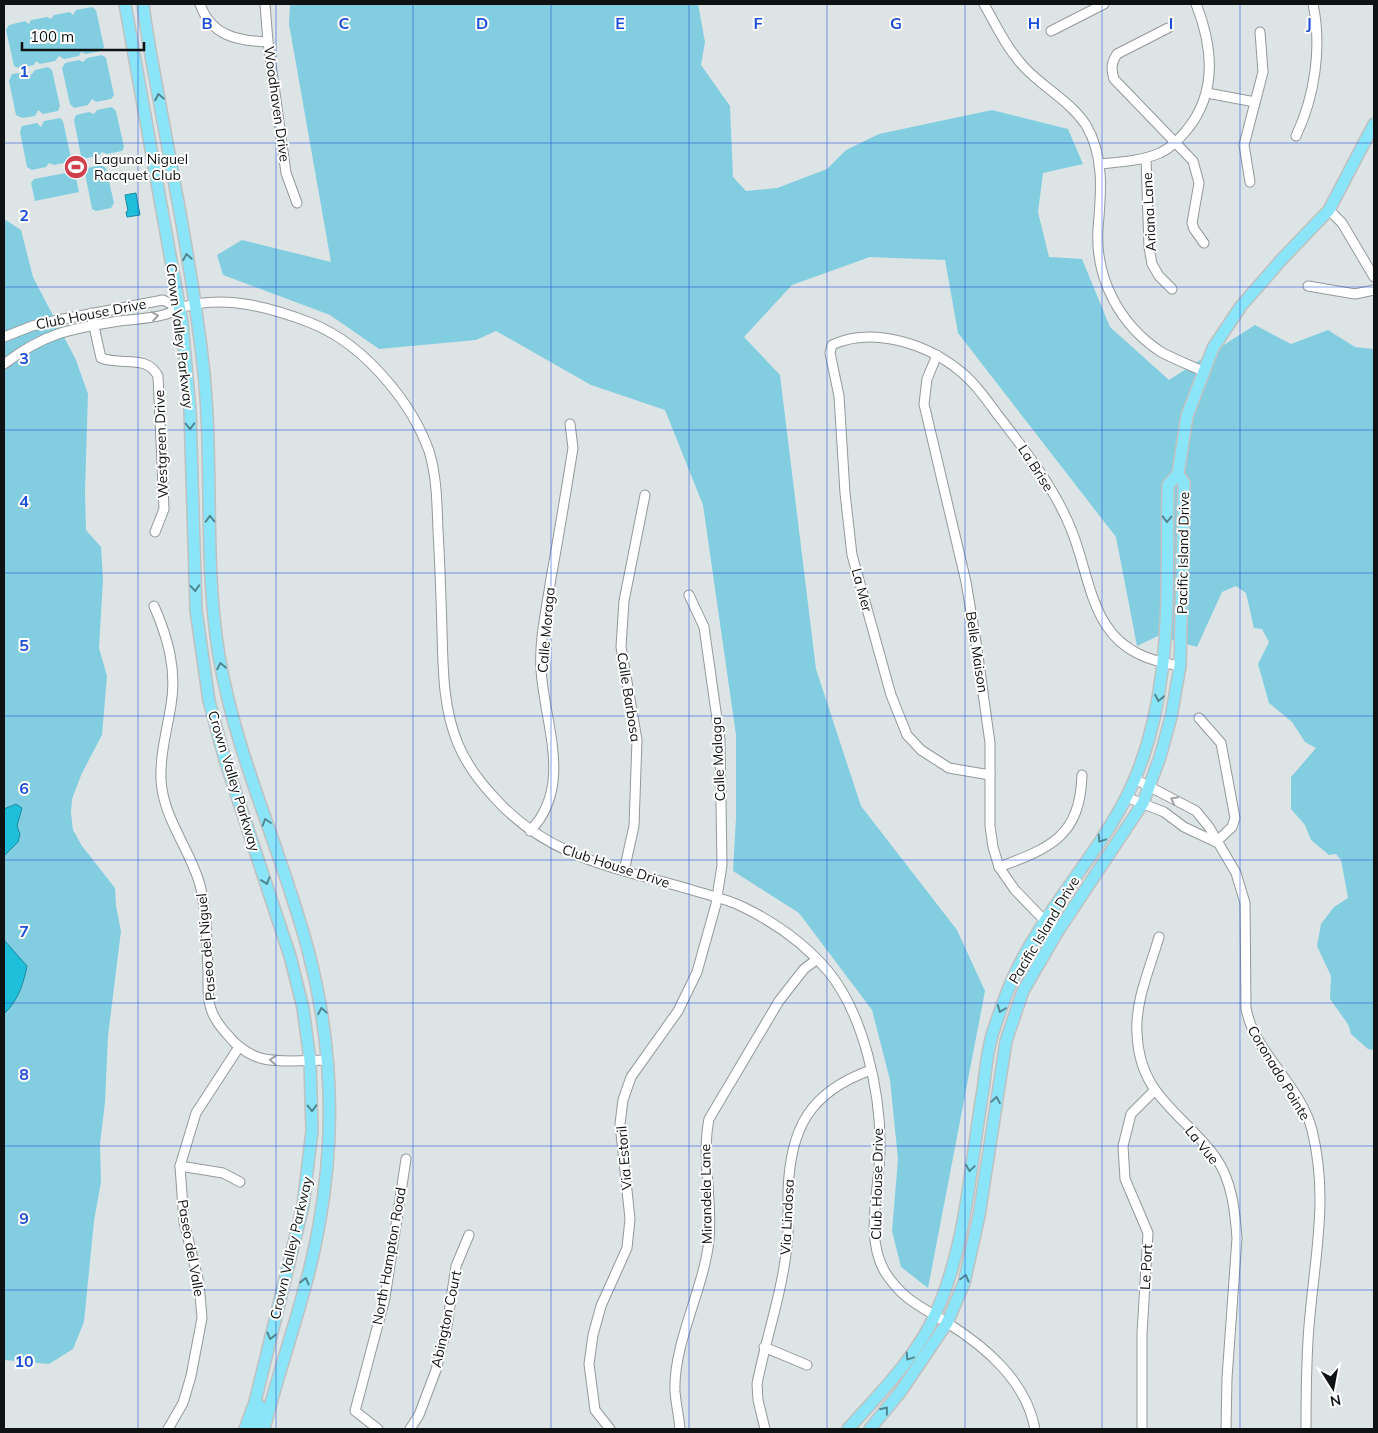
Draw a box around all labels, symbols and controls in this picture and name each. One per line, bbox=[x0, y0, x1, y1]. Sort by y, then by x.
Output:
text: B bbox=[201, 13, 213, 33]
text: C bbox=[339, 13, 350, 33]
text: D bbox=[476, 13, 488, 33]
text: E bbox=[615, 13, 625, 33]
text: F bbox=[753, 13, 763, 33]
text: G bbox=[890, 13, 902, 33]
text: H bbox=[1028, 13, 1040, 33]
text: I bbox=[1169, 13, 1173, 33]
text: J bbox=[1306, 13, 1312, 33]
scale bar bbox=[22, 20, 145, 52]
text: 100 m bbox=[30, 27, 74, 46]
street label: Woodhaven Drive bbox=[260, 45, 294, 163]
text: 1 bbox=[19, 61, 29, 81]
one-way arrow bbox=[154, 93, 165, 101]
place label: Laguna Niguel Racquet Club bbox=[94, 150, 188, 184]
sports icon: Laguna Niguel Racquet Club bbox=[63, 154, 89, 180]
street label: Ariana Lane bbox=[1138, 172, 1160, 252]
text: 2 bbox=[19, 205, 29, 225]
one-way arrow bbox=[183, 253, 193, 261]
street label: Crown Valley Parkway bbox=[162, 262, 198, 410]
street label: Club House Drive bbox=[34, 294, 148, 334]
one-way arrow bbox=[151, 311, 159, 322]
text: 3 bbox=[19, 348, 29, 368]
street label: Westgreen Drive bbox=[150, 390, 172, 498]
one-way arrow bbox=[185, 422, 195, 430]
street label: La Brise bbox=[1014, 441, 1058, 495]
text: 4 bbox=[19, 491, 29, 511]
street label: Pacific Island Drive bbox=[1173, 492, 1193, 614]
one-way arrow bbox=[205, 515, 216, 523]
one-way arrow bbox=[1162, 515, 1172, 523]
street label: La Mer bbox=[848, 566, 877, 615]
one-way arrow bbox=[189, 585, 200, 593]
street label: Calle Moraga bbox=[533, 586, 559, 674]
street label: Belle Maison bbox=[962, 610, 992, 694]
text: 5 bbox=[19, 635, 29, 655]
street label: Calle Barbosa bbox=[613, 651, 645, 743]
one-way arrow bbox=[216, 662, 227, 670]
one-way arrow bbox=[1154, 694, 1164, 703]
street label: Crown Valley Parkway bbox=[204, 708, 264, 854]
street label: Calle Malaga bbox=[707, 716, 729, 802]
text: 6 bbox=[19, 778, 29, 798]
one-way arrow bbox=[1170, 796, 1179, 806]
one-way arrow bbox=[262, 818, 272, 827]
one-way arrow bbox=[1098, 833, 1107, 842]
street label: Club House Drive bbox=[560, 840, 672, 892]
street label: Pacific Island Drive bbox=[1005, 873, 1083, 987]
one-way arrow bbox=[260, 876, 270, 885]
street label: Paseo del Niguel bbox=[192, 893, 220, 1001]
text: 7 bbox=[19, 921, 29, 941]
one-way arrow bbox=[997, 1004, 1007, 1012]
one-way arrow bbox=[317, 1007, 327, 1016]
street label: Coronado Pointe bbox=[1244, 1022, 1314, 1124]
one-way arrow bbox=[269, 1055, 277, 1066]
text: 8 bbox=[19, 1064, 29, 1084]
one-way arrow bbox=[991, 1096, 1001, 1105]
one-way arrow bbox=[307, 1105, 317, 1113]
street label: La Vue bbox=[1181, 1122, 1223, 1168]
street label: Via Estoril bbox=[612, 1125, 636, 1191]
street label: Club House Drive bbox=[867, 1128, 887, 1240]
street label: Mirandela Lane bbox=[696, 1144, 716, 1244]
one-way arrow bbox=[965, 1164, 976, 1172]
street label: Crown Valley Parkway bbox=[266, 1174, 316, 1321]
street label: Via Lindosa bbox=[776, 1179, 798, 1255]
street label: North Hampton Road bbox=[368, 1186, 410, 1326]
street label: Paseo del Valle bbox=[174, 1198, 208, 1298]
text: 9 bbox=[19, 1208, 29, 1228]
street label: Le Port bbox=[1136, 1243, 1156, 1290]
street label: Abington Court bbox=[427, 1269, 465, 1369]
one-way arrow bbox=[960, 1274, 970, 1282]
one-way arrow bbox=[299, 1277, 310, 1286]
one-way arrow bbox=[266, 1332, 277, 1341]
text: 10 bbox=[14, 1351, 34, 1371]
one-way arrow bbox=[906, 1352, 916, 1361]
north arrow bbox=[1308, 1363, 1358, 1413]
text: N bbox=[1329, 1391, 1342, 1411]
one-way arrow bbox=[880, 1407, 888, 1416]

